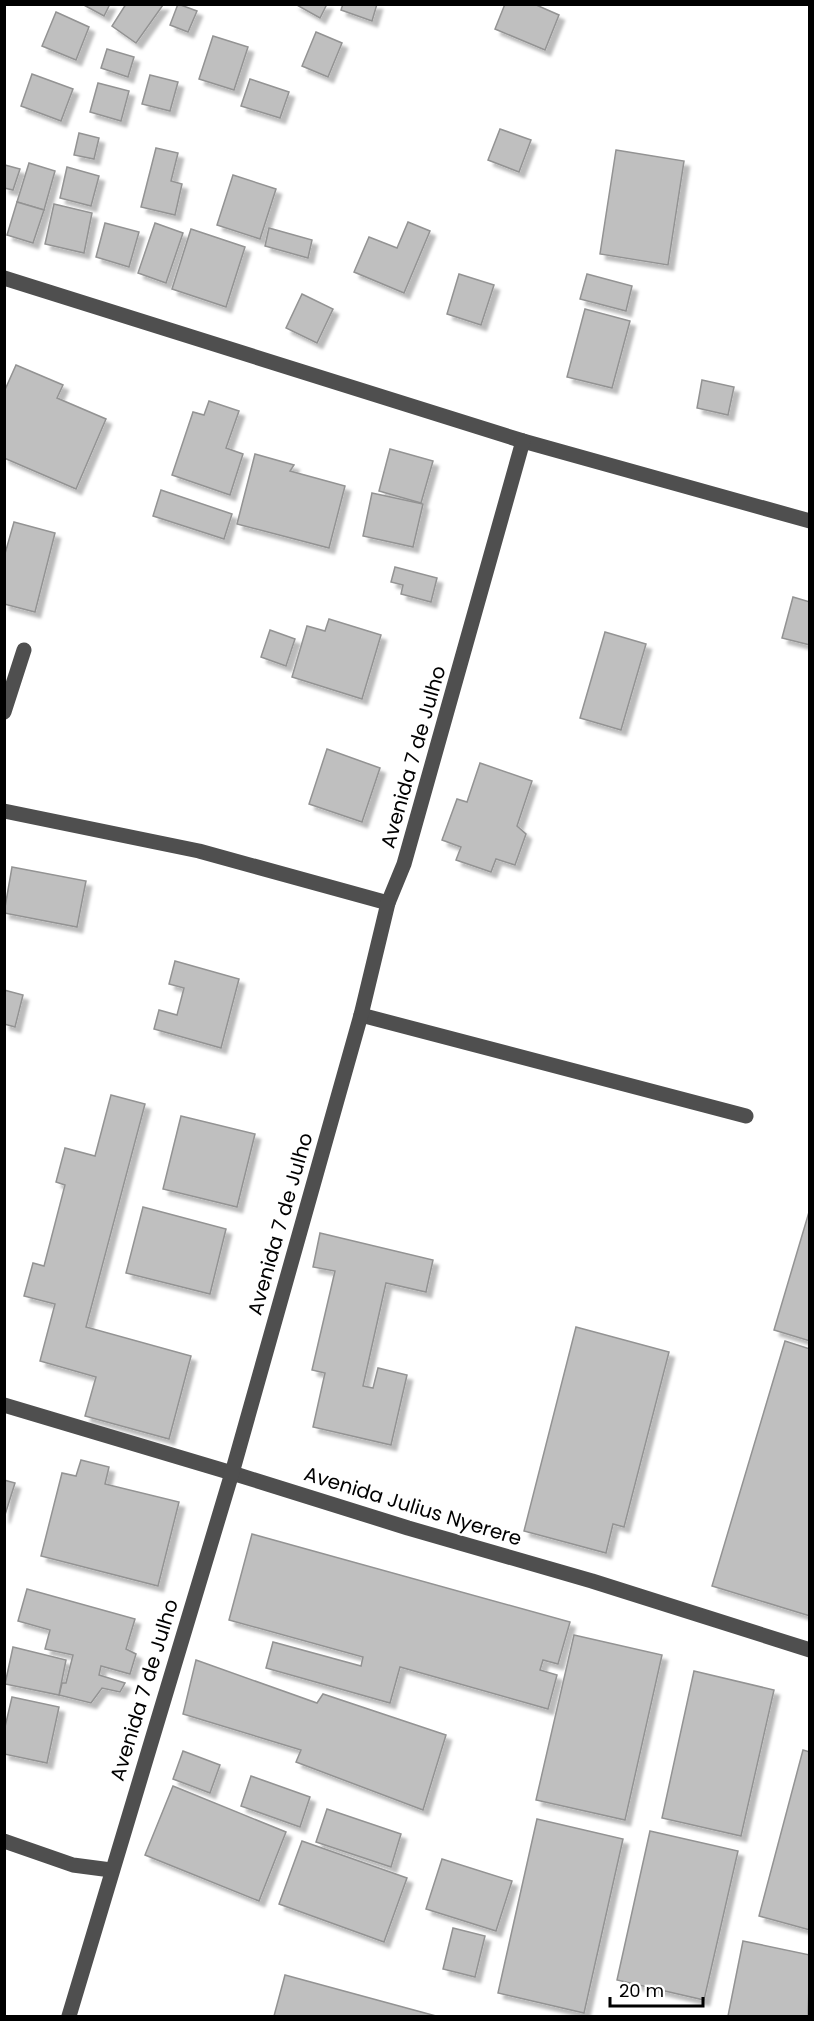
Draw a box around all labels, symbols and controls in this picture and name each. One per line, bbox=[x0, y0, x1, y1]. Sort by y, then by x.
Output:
street label: Avenida 7 de Julho bbox=[374, 662, 452, 852]
street label: Avenida 7 de Julho bbox=[241, 1129, 319, 1319]
street label: Avenida Julius Nyerere bbox=[301, 1460, 525, 1552]
street label: Avenida 7 de Julho bbox=[103, 1596, 185, 1784]
scale bar bbox=[610, 1970, 703, 2008]
text: 20 m bbox=[619, 1978, 664, 2003]

